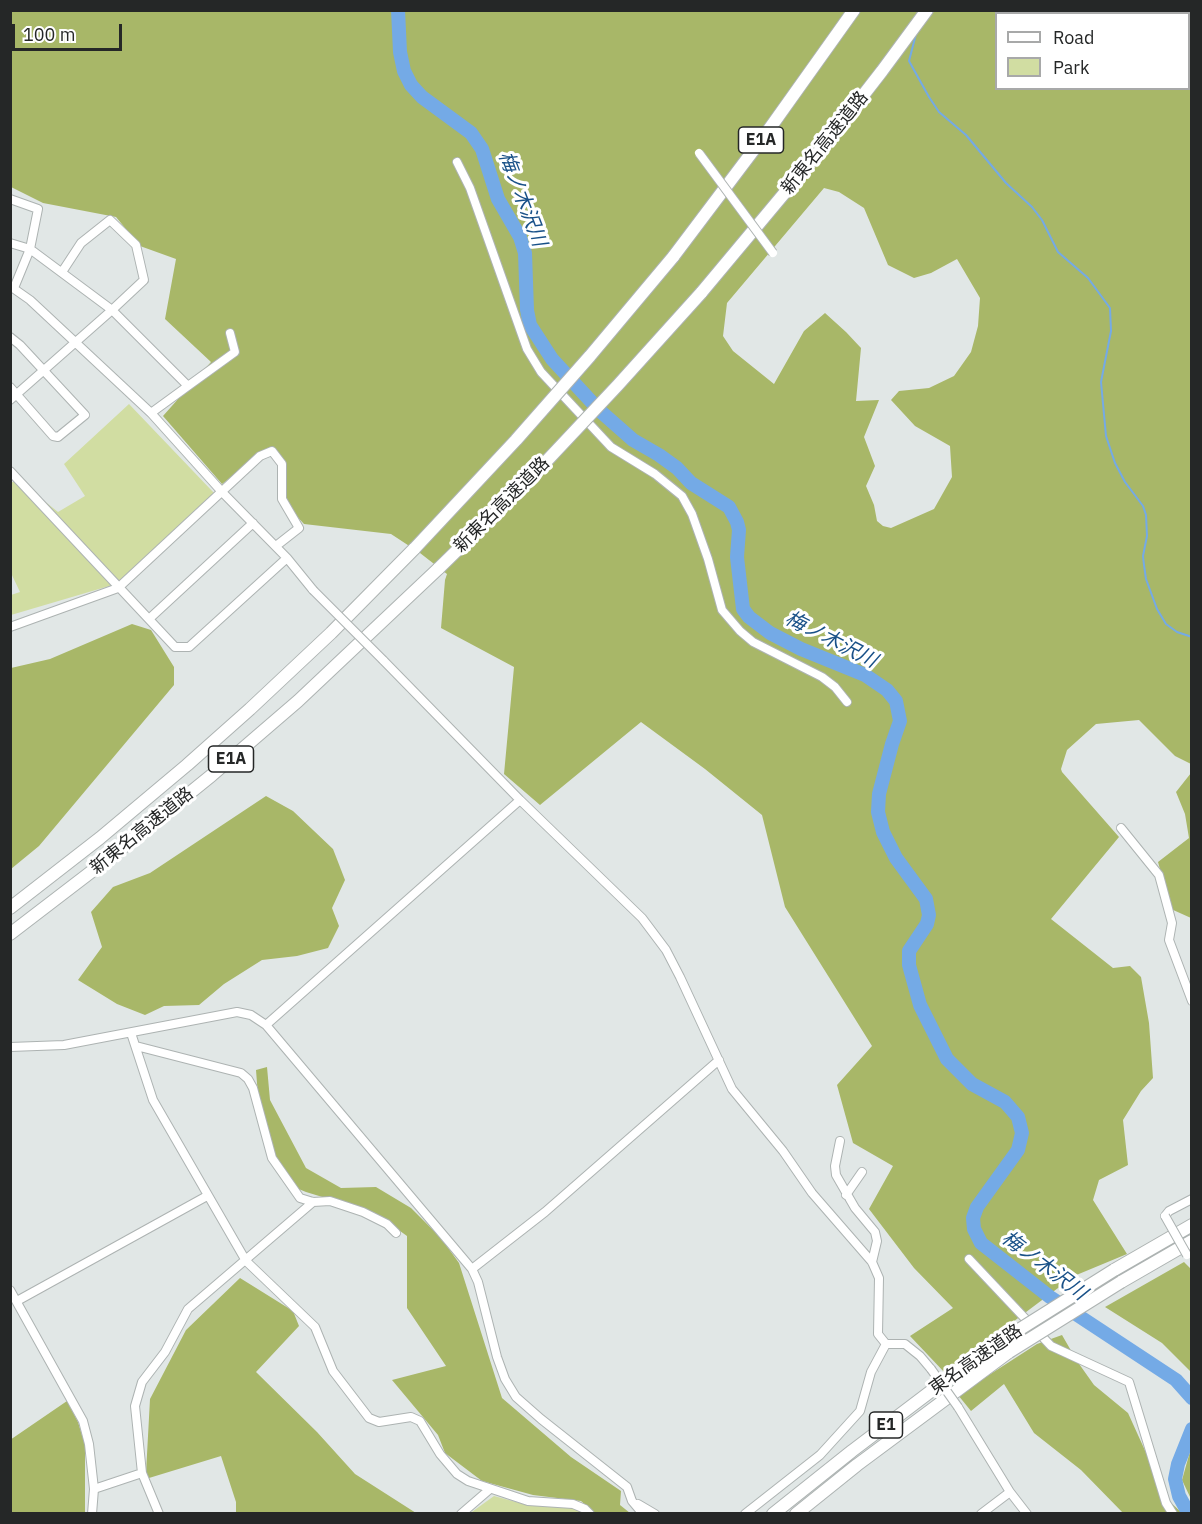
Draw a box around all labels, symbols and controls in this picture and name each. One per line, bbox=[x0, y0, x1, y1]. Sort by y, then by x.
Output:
scale bar bbox=[15, 12, 124, 50]
legend bbox=[995, 12, 1190, 90]
text: 100 m bbox=[23, 23, 75, 46]
text: Road bbox=[1053, 26, 1094, 49]
text: Park bbox=[1053, 56, 1089, 79]
street label: 新東名高速道路 bbox=[777, 87, 873, 199]
road number: E1A bbox=[738, 127, 783, 153]
water label: 梅ノ木沢川 bbox=[493, 148, 551, 250]
street label: 新東名高速道路 bbox=[450, 453, 554, 557]
water label: 梅ノ木沢川 bbox=[781, 607, 881, 673]
road number: E1A bbox=[208, 746, 254, 772]
street label: 新東名高速道路 bbox=[86, 783, 198, 879]
water label: 梅ノ木沢川 bbox=[997, 1226, 1091, 1306]
street label: 東名高速道路 bbox=[926, 1320, 1026, 1400]
road number: E1 bbox=[870, 1412, 902, 1438]

